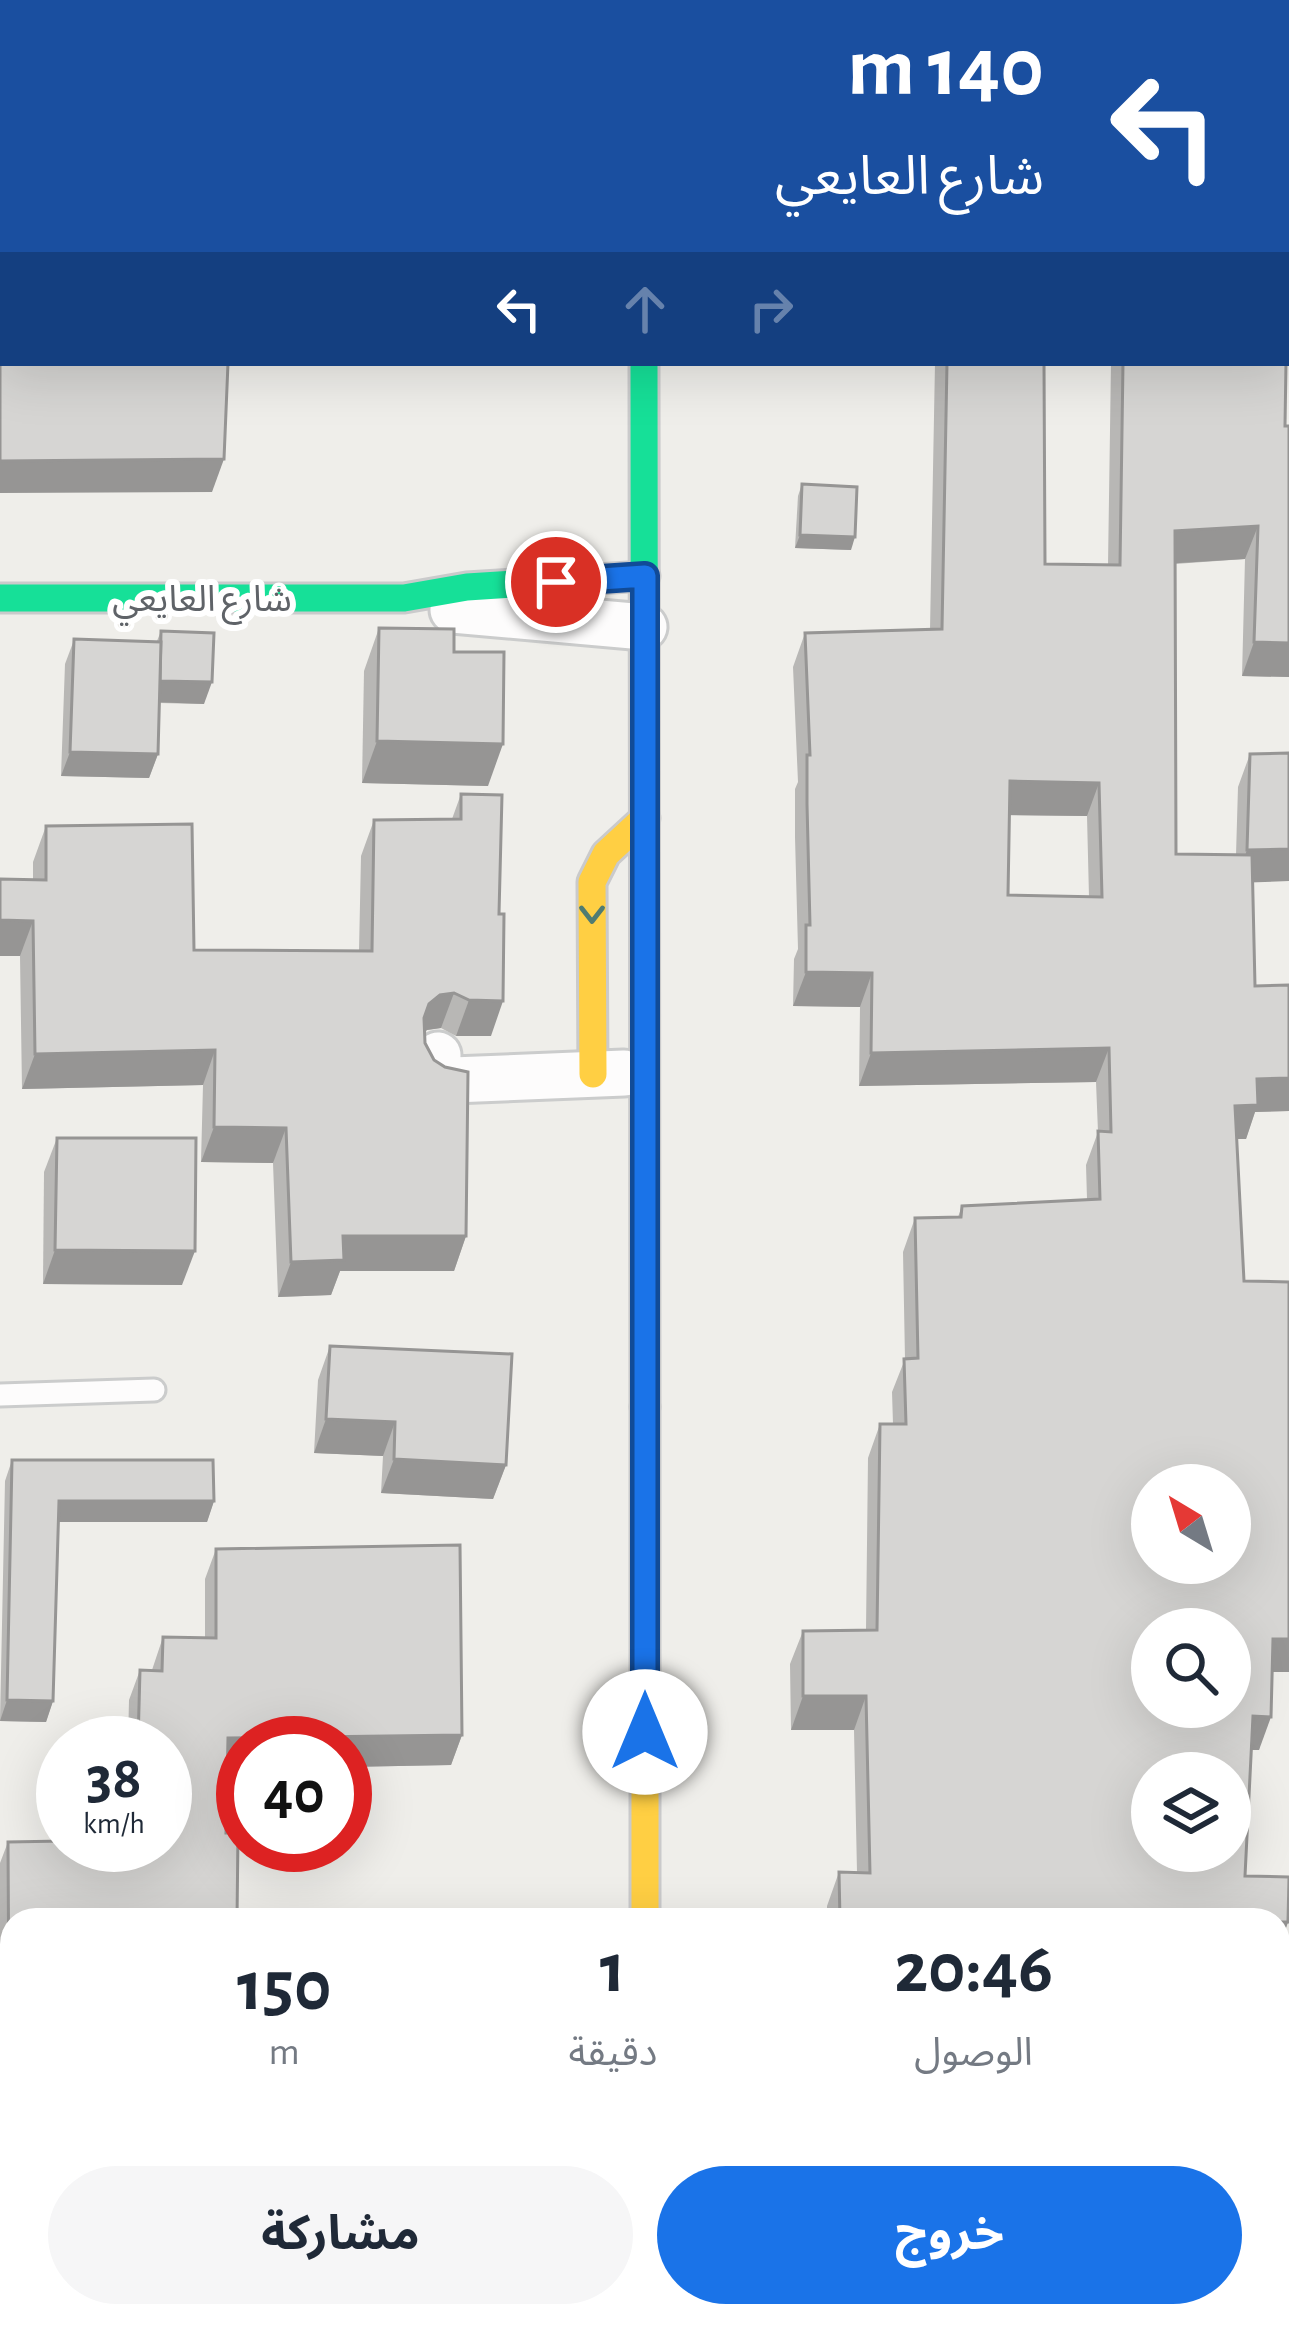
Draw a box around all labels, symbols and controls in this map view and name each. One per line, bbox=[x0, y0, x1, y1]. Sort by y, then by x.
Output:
text: 140 m bbox=[847, 27, 1044, 111]
icon: left bbox=[1086, 48, 1242, 204]
text: شارع العايعي bbox=[775, 151, 1044, 205]
icon: left bbox=[486, 276, 552, 342]
icon: ahead bbox=[612, 276, 678, 342]
icon: right bbox=[738, 276, 804, 342]
pin bbox=[505, 531, 607, 633]
icon: arrive bbox=[523, 549, 589, 615]
street label: شارع العايعي bbox=[112, 582, 292, 626]
one-way arrow bbox=[579, 906, 605, 924]
north arrow bbox=[1131, 1464, 1251, 1584]
map controls bbox=[1131, 1464, 1251, 1872]
button: search bbox=[1131, 1608, 1251, 1728]
position arrow bbox=[582, 1669, 708, 1795]
speed limit sign: 40 bbox=[216, 1716, 372, 1872]
text: 38 bbox=[86, 1749, 142, 1809]
button: layers bbox=[1131, 1752, 1251, 1872]
text: km/h bbox=[83, 1809, 145, 1839]
text: 1 bbox=[600, 1933, 626, 2005]
text: 20:46 bbox=[894, 1933, 1053, 2005]
text: 150 bbox=[237, 1951, 331, 2023]
text: m bbox=[269, 2033, 300, 2072]
text: دقيقة bbox=[568, 2034, 657, 2073]
text: الوصول bbox=[914, 2034, 1033, 2073]
button: مشاركة bbox=[48, 2166, 633, 2304]
button: خروج bbox=[657, 2166, 1242, 2304]

